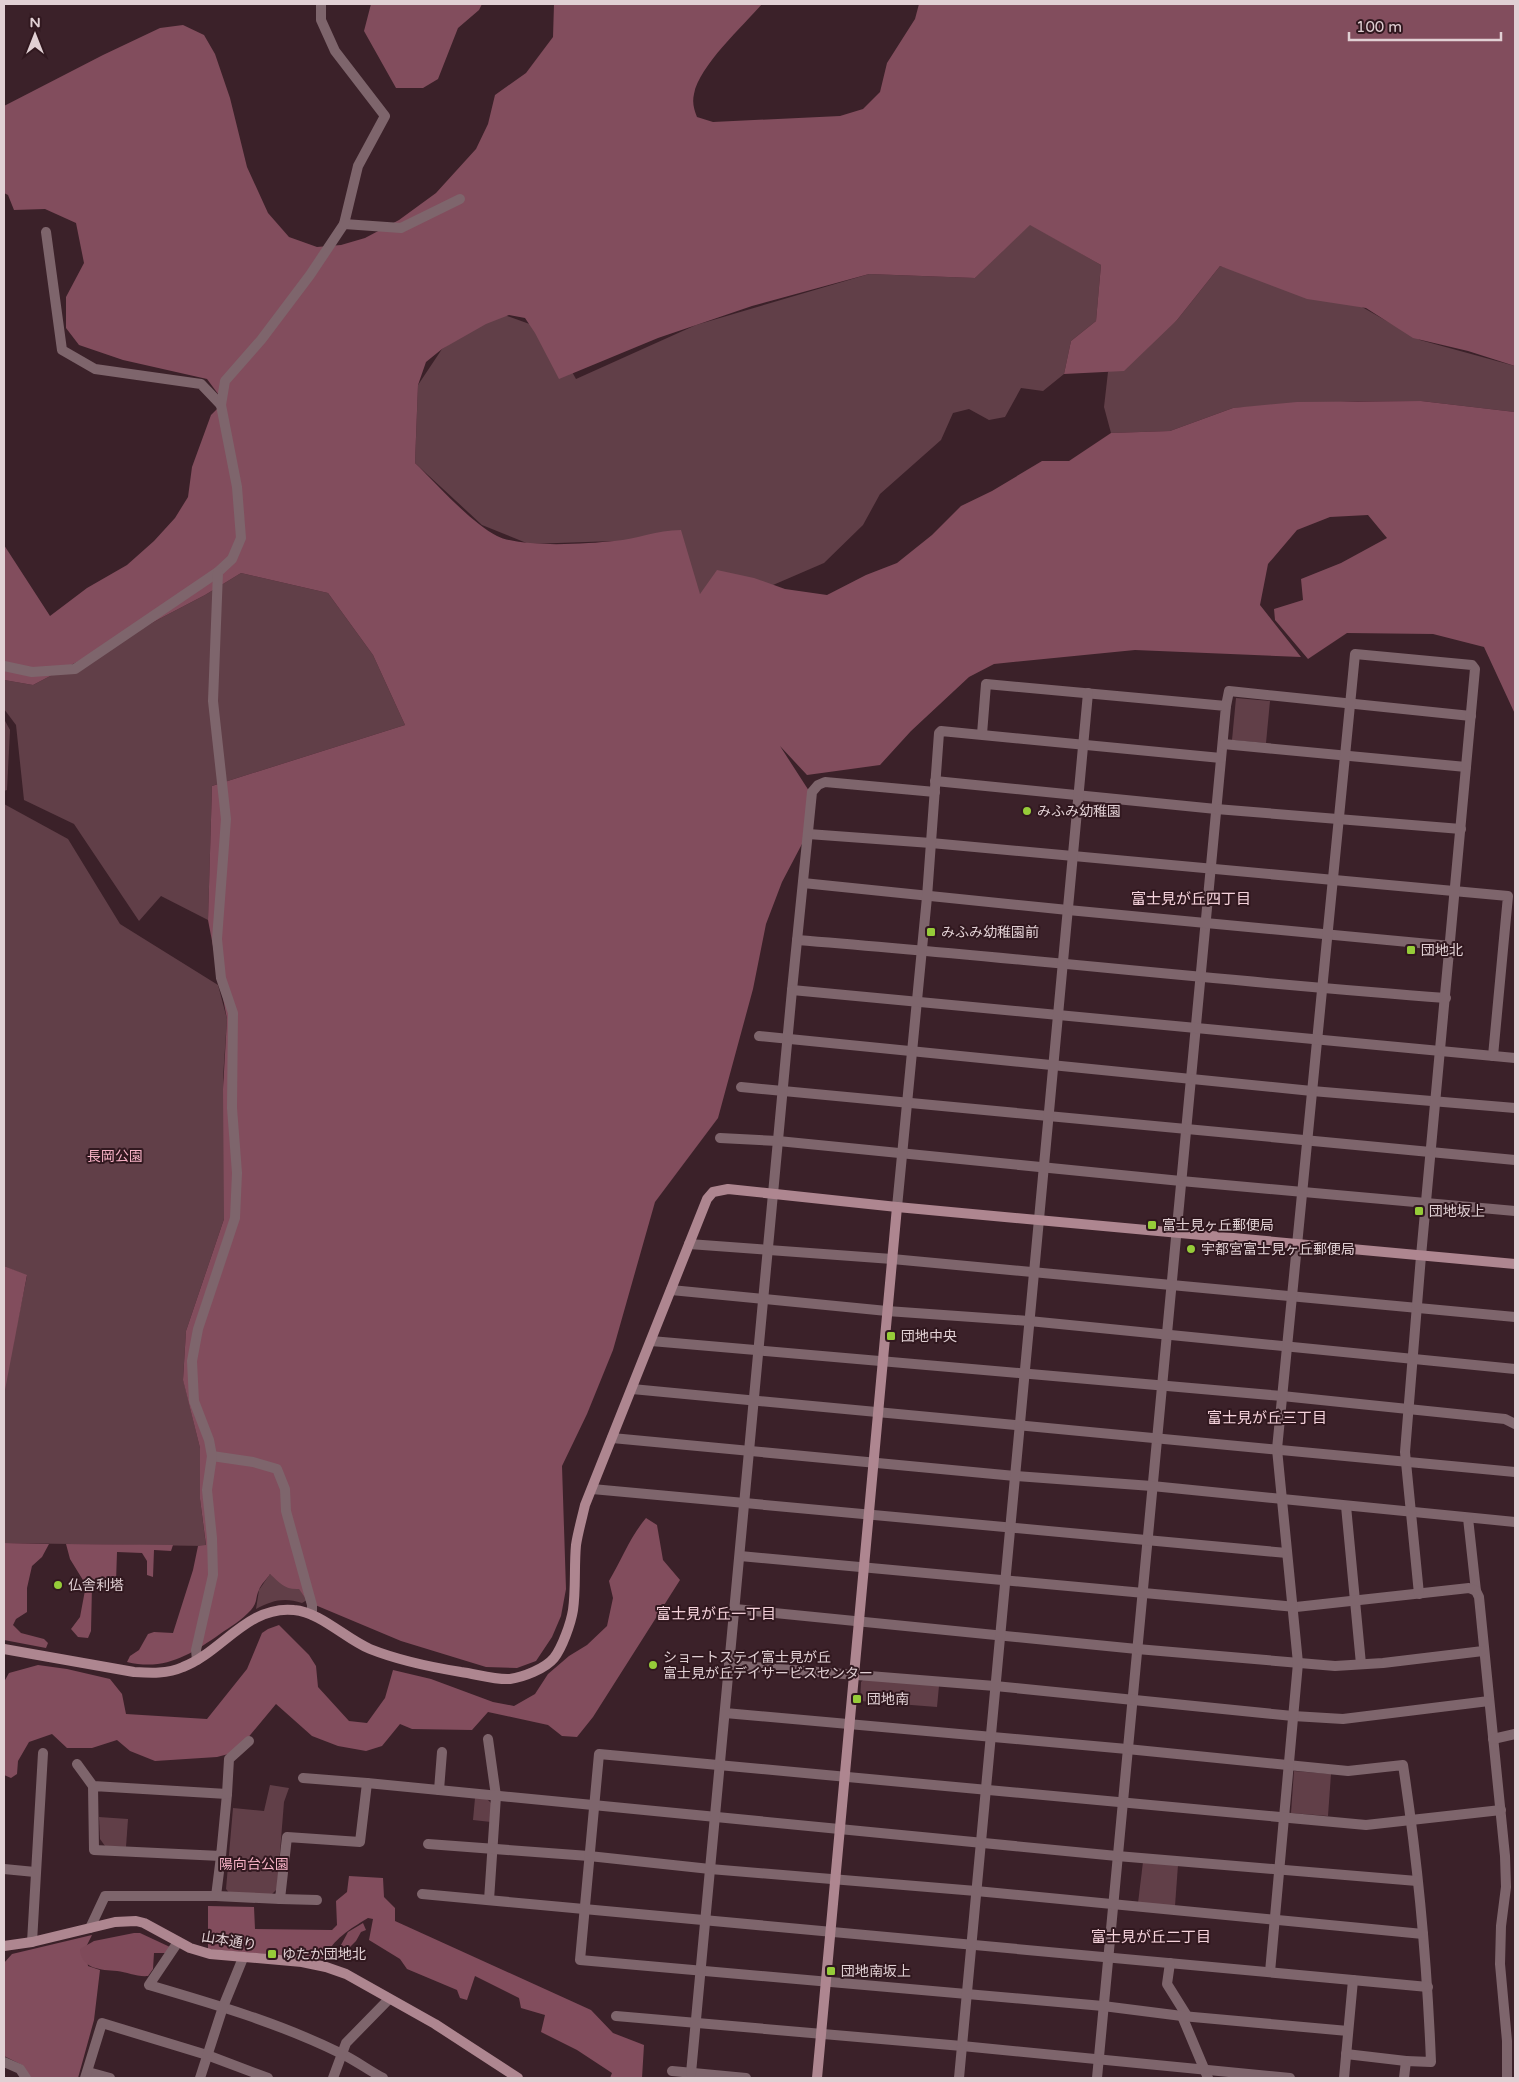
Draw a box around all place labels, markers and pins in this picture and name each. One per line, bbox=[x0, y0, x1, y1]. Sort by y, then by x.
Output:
place label: みふみ幼稚園 bbox=[1037, 803, 1121, 820]
marker: みふみ幼稚園 bbox=[1021, 805, 1033, 817]
place label: みふみ幼稚園前 bbox=[941, 924, 1039, 941]
marker: みふみ幼稚園前 bbox=[925, 926, 937, 938]
place label: 団地北 bbox=[1421, 942, 1463, 959]
marker: 団地北 bbox=[1405, 944, 1417, 956]
place label: 団地坂上 bbox=[1429, 1203, 1485, 1220]
marker: 団地坂上 bbox=[1413, 1205, 1425, 1217]
place label: 富士見ヶ丘郵便局 bbox=[1162, 1217, 1274, 1234]
marker: 富士見ヶ丘郵便局 bbox=[1146, 1219, 1158, 1231]
place label: 宇都宮富士見ヶ丘郵便局 bbox=[1201, 1241, 1355, 1258]
marker: 宇都宮富士見ヶ丘郵便局 bbox=[1185, 1243, 1197, 1255]
place label: 団地中央 bbox=[901, 1328, 957, 1345]
marker: 団地中央 bbox=[885, 1330, 897, 1342]
place label: 仏舎利塔 bbox=[68, 1577, 124, 1594]
marker: 仏舎利塔 bbox=[52, 1579, 64, 1591]
place label: ショートステイ富士見が丘 富士見が丘デイサービスセンター bbox=[663, 1649, 873, 1682]
marker: ショートステイ富士見が丘 富士見が丘デイサービスセンター bbox=[647, 1659, 659, 1671]
place label: 団地南 bbox=[867, 1691, 909, 1708]
marker: 団地南 bbox=[851, 1693, 863, 1705]
place label: ゆたか団地北 bbox=[282, 1946, 366, 1963]
marker: ゆたか団地北 bbox=[266, 1948, 278, 1960]
place label: 団地南坂上 bbox=[841, 1963, 911, 1980]
marker: 団地南坂上 bbox=[825, 1965, 837, 1977]

